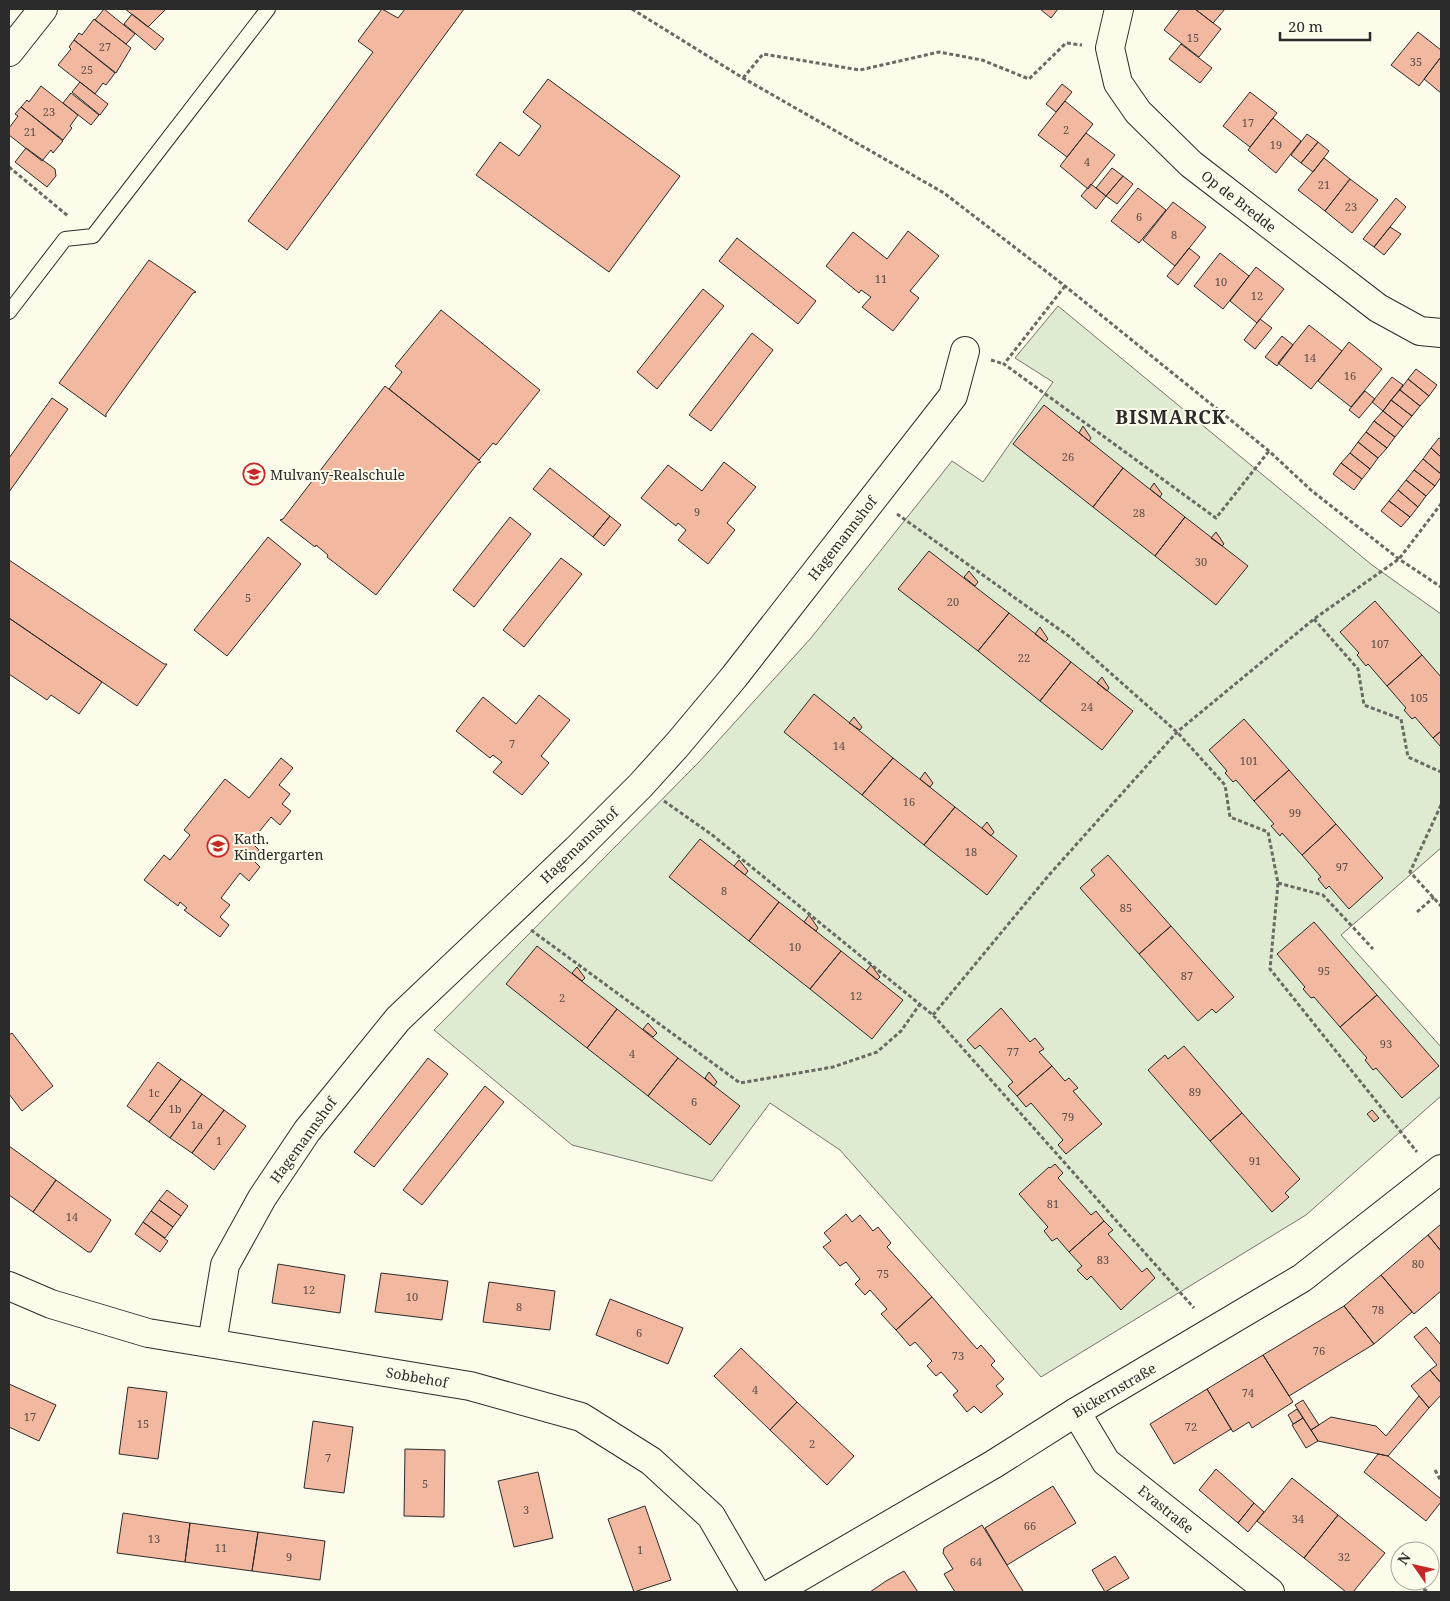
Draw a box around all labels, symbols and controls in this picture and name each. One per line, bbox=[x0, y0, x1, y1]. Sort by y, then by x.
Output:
scale bar bbox=[1280, 10, 1370, 42]
text: 20 m bbox=[1288, 16, 1323, 36]
house number: 15 bbox=[1187, 30, 1199, 45]
house number: 27 bbox=[99, 39, 111, 54]
house number: 35 bbox=[1410, 54, 1422, 69]
house number: 25 bbox=[81, 62, 93, 77]
house number: 23 bbox=[43, 104, 55, 119]
house number: 17 bbox=[1242, 115, 1254, 130]
house number: 2 bbox=[1063, 122, 1069, 137]
house number: 21 bbox=[24, 124, 36, 139]
house number: 19 bbox=[1270, 137, 1282, 152]
house number: 4 bbox=[1084, 154, 1090, 169]
street label: Op de Bredde bbox=[1198, 166, 1280, 236]
house number: 21 bbox=[1318, 177, 1330, 192]
house number: 23 bbox=[1345, 199, 1357, 214]
house number: 6 bbox=[1136, 209, 1142, 224]
house number: 8 bbox=[1171, 227, 1177, 242]
house number: 11 bbox=[875, 271, 887, 286]
house number: 10 bbox=[1215, 274, 1227, 289]
house number: 12 bbox=[1251, 288, 1263, 303]
house number: 14 bbox=[1304, 350, 1316, 365]
house number: 16 bbox=[1344, 368, 1356, 383]
district label: BISMARCK bbox=[1115, 404, 1227, 430]
house number: 26 bbox=[1062, 449, 1074, 464]
school or university icon: Mulvany-Realschule bbox=[242, 462, 266, 486]
place label: Mulvany-Realschule bbox=[270, 465, 405, 484]
street label: Hagemannshof bbox=[803, 491, 882, 584]
house number: 9 bbox=[694, 504, 700, 519]
house number: 28 bbox=[1133, 505, 1145, 520]
house number: 30 bbox=[1195, 554, 1207, 569]
house number: 5 bbox=[245, 590, 251, 605]
house number: 20 bbox=[947, 594, 959, 609]
house number: 107 bbox=[1371, 636, 1389, 651]
house number: 22 bbox=[1018, 650, 1030, 665]
house number: 105 bbox=[1410, 690, 1428, 705]
house number: 24 bbox=[1081, 699, 1093, 714]
house number: 7 bbox=[509, 736, 515, 751]
house number: 14 bbox=[833, 738, 845, 753]
house number: 101 bbox=[1240, 753, 1258, 768]
house number: 16 bbox=[903, 794, 915, 809]
street label: Hagemannshof bbox=[536, 802, 623, 887]
house number: 99 bbox=[1289, 805, 1301, 820]
place label: Kath. Kindergarten bbox=[234, 829, 323, 864]
school or university icon: Kath. Kindergarten bbox=[206, 834, 230, 858]
house number: 18 bbox=[965, 844, 977, 859]
house number: 97 bbox=[1336, 859, 1348, 874]
house number: 8 bbox=[721, 883, 727, 898]
house number: 85 bbox=[1120, 900, 1132, 915]
house number: 10 bbox=[789, 939, 801, 954]
house number: 95 bbox=[1318, 963, 1330, 978]
house number: 87 bbox=[1181, 968, 1193, 983]
house number: 12 bbox=[850, 988, 862, 1003]
house number: 2 bbox=[559, 990, 565, 1005]
house number: 93 bbox=[1380, 1036, 1392, 1051]
house number: 77 bbox=[1007, 1044, 1019, 1059]
house number: 4 bbox=[629, 1046, 635, 1061]
house number: 89 bbox=[1189, 1084, 1201, 1099]
house number: 1c bbox=[148, 1085, 160, 1100]
street label: Hagemannshof bbox=[265, 1092, 342, 1187]
house number: 6 bbox=[691, 1094, 697, 1109]
house number: 1b bbox=[169, 1101, 182, 1116]
house number: 79 bbox=[1062, 1109, 1074, 1124]
house number: 1a bbox=[191, 1117, 203, 1132]
house number: 1 bbox=[216, 1133, 222, 1148]
house number: 91 bbox=[1249, 1153, 1261, 1168]
house number: 81 bbox=[1047, 1196, 1059, 1211]
house number: 14 bbox=[66, 1209, 78, 1224]
house number: 83 bbox=[1097, 1252, 1109, 1267]
house number: 80 bbox=[1412, 1256, 1424, 1271]
house number: 75 bbox=[877, 1266, 889, 1281]
house number: 12 bbox=[303, 1282, 315, 1297]
house number: 10 bbox=[406, 1289, 418, 1304]
house number: 8 bbox=[516, 1299, 522, 1314]
house number: 78 bbox=[1372, 1302, 1384, 1317]
house number: 6 bbox=[636, 1325, 642, 1340]
house number: 76 bbox=[1313, 1343, 1325, 1358]
house number: 73 bbox=[952, 1348, 964, 1363]
street label: Bickernstraße bbox=[1069, 1358, 1159, 1422]
street label: Sobbehof bbox=[385, 1362, 451, 1392]
house number: 4 bbox=[752, 1382, 758, 1397]
house number: 74 bbox=[1242, 1385, 1254, 1400]
house number: 17 bbox=[24, 1409, 36, 1424]
house number: 15 bbox=[137, 1416, 149, 1431]
house number: 72 bbox=[1185, 1419, 1197, 1434]
house number: 2 bbox=[809, 1436, 815, 1451]
house number: 7 bbox=[325, 1450, 331, 1465]
house number: 5 bbox=[422, 1476, 428, 1491]
street label: Evastraße bbox=[1134, 1481, 1198, 1537]
house number: 3 bbox=[523, 1502, 529, 1517]
house number: 34 bbox=[1292, 1511, 1304, 1526]
house number: 66 bbox=[1024, 1518, 1036, 1533]
house number: 13 bbox=[148, 1531, 160, 1546]
house number: 11 bbox=[215, 1540, 227, 1555]
north arrow bbox=[1390, 1541, 1440, 1591]
house number: 1 bbox=[637, 1542, 643, 1557]
house number: 9 bbox=[286, 1549, 292, 1564]
house number: 32 bbox=[1338, 1549, 1350, 1564]
text: N bbox=[1393, 1549, 1415, 1568]
house number: 64 bbox=[970, 1554, 982, 1569]

